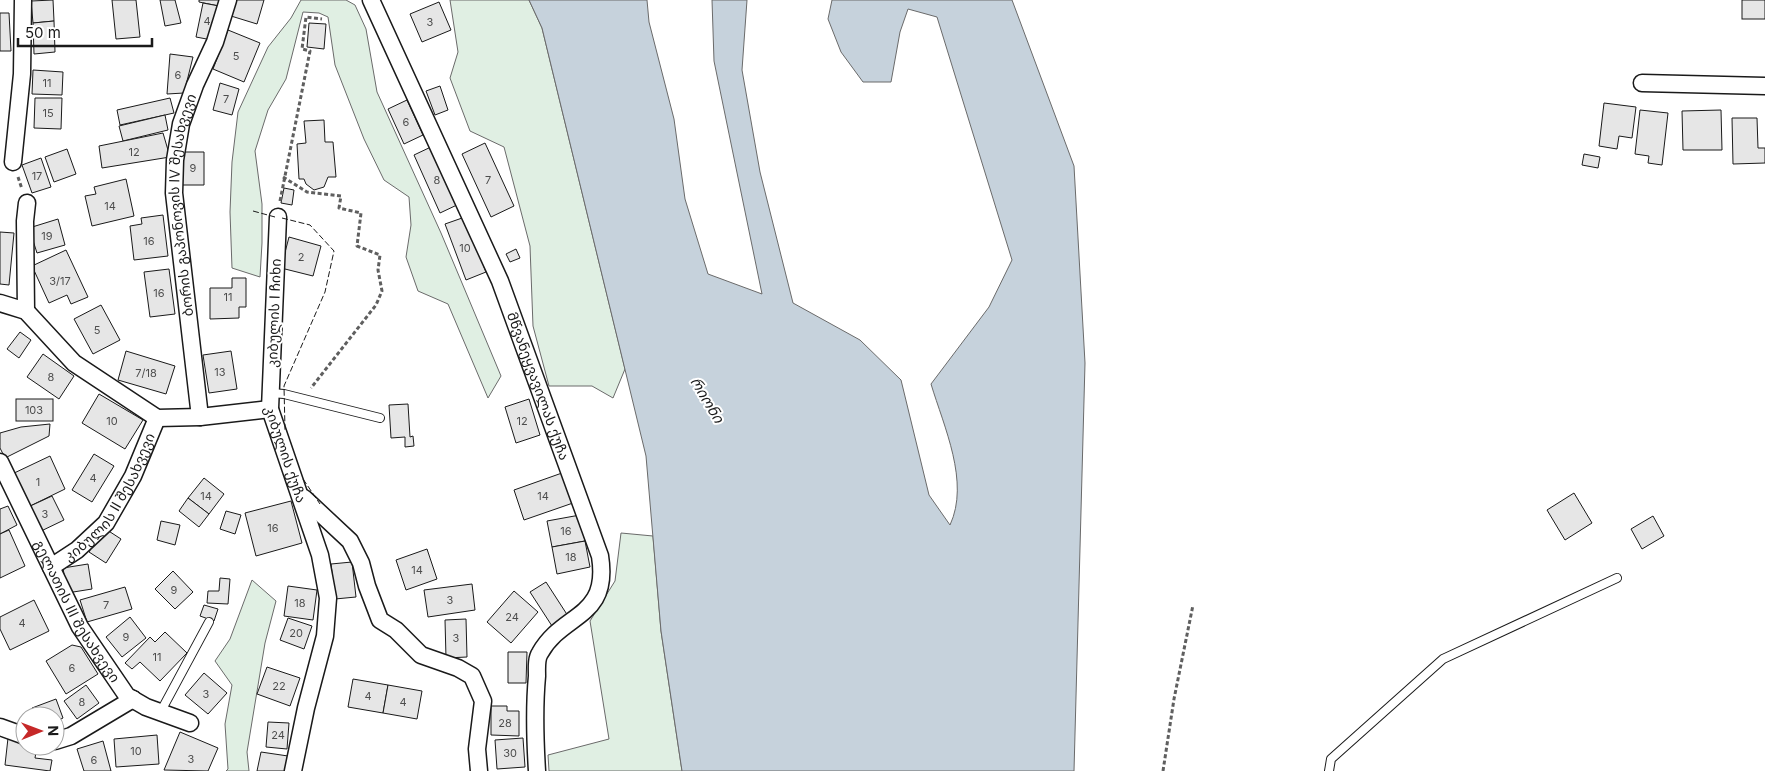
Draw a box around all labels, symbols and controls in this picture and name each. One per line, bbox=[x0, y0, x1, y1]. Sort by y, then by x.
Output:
house number: 4 bbox=[203, 14, 211, 28]
scale bar bbox=[18, 15, 151, 47]
house number: 3 bbox=[427, 15, 434, 29]
text: 50 m bbox=[25, 23, 61, 42]
house number: 5 bbox=[233, 49, 240, 63]
house number: 6 bbox=[175, 68, 182, 82]
house number: 11 bbox=[43, 76, 51, 90]
street label: ბორის გაპონოვის IV შესახვევი bbox=[165, 91, 199, 317]
house number: 7 bbox=[223, 92, 229, 106]
house number: 15 bbox=[42, 106, 54, 120]
house number: 6 bbox=[403, 115, 410, 129]
house number: 12 bbox=[128, 145, 140, 159]
house number: 9 bbox=[190, 161, 197, 175]
house number: 17 bbox=[32, 169, 42, 183]
house number: 8 bbox=[434, 173, 441, 187]
house number: 7 bbox=[485, 173, 491, 187]
house number: 14 bbox=[104, 199, 116, 213]
house number: 19 bbox=[41, 229, 53, 243]
house number: 16 bbox=[143, 234, 155, 248]
house number: 10 bbox=[459, 241, 471, 255]
house number: 2 bbox=[298, 250, 304, 264]
street label: კიბულის I ჩიხი bbox=[263, 258, 285, 368]
house number: 3/17 bbox=[49, 274, 71, 288]
house number: 16 bbox=[153, 286, 165, 300]
house number: 11 bbox=[224, 290, 232, 304]
street label: მწვანეყვავილას ქუჩა bbox=[504, 309, 573, 462]
house number: 5 bbox=[94, 323, 101, 337]
house number: 13 bbox=[214, 365, 226, 379]
house number: 7/18 bbox=[135, 366, 157, 380]
house number: 8 bbox=[48, 370, 55, 384]
water label: რიონი bbox=[686, 373, 729, 427]
house number: 103 bbox=[25, 403, 43, 417]
street label: კიბულის ქუჩა bbox=[261, 403, 310, 505]
house number: 10 bbox=[106, 414, 118, 428]
house number: 12 bbox=[516, 414, 528, 428]
street label: კიბულის II შესახვევი bbox=[61, 430, 158, 565]
house number: 4 bbox=[89, 471, 97, 485]
house number: 1 bbox=[36, 475, 40, 489]
house number: 14 bbox=[200, 489, 212, 503]
house number: 14 bbox=[537, 489, 549, 503]
house number: 3 bbox=[42, 507, 49, 521]
house number: 16 bbox=[267, 521, 279, 535]
house number: 16 bbox=[560, 524, 572, 538]
street label: გელათის III შესახვევი bbox=[30, 537, 124, 685]
house number: 18 bbox=[565, 550, 577, 564]
house number: 14 bbox=[411, 563, 423, 577]
house number: 9 bbox=[171, 583, 178, 597]
house number: 3 bbox=[447, 593, 454, 607]
house number: 18 bbox=[294, 596, 306, 610]
house number: 7 bbox=[103, 598, 109, 612]
house number: 24 bbox=[505, 610, 519, 624]
house number: 4 bbox=[18, 616, 26, 630]
house number: 20 bbox=[289, 626, 303, 640]
house number: 9 bbox=[123, 630, 130, 644]
house number: 3 bbox=[453, 631, 460, 645]
house number: 11 bbox=[153, 650, 161, 664]
house number: 6 bbox=[69, 661, 76, 675]
house number: 22 bbox=[272, 679, 286, 693]
house number: 3 bbox=[203, 687, 210, 701]
house number: 4 bbox=[364, 689, 372, 703]
house number: 8 bbox=[79, 695, 86, 709]
house number: 4 bbox=[399, 695, 407, 709]
north arrow bbox=[15, 706, 65, 756]
house number: 28 bbox=[498, 716, 512, 730]
text: N bbox=[45, 725, 62, 736]
house number: 24 bbox=[271, 728, 285, 742]
house number: 10 bbox=[130, 744, 142, 758]
house number: 30 bbox=[503, 746, 517, 760]
house number: 3 bbox=[188, 752, 195, 766]
house number: 6 bbox=[91, 753, 98, 767]

